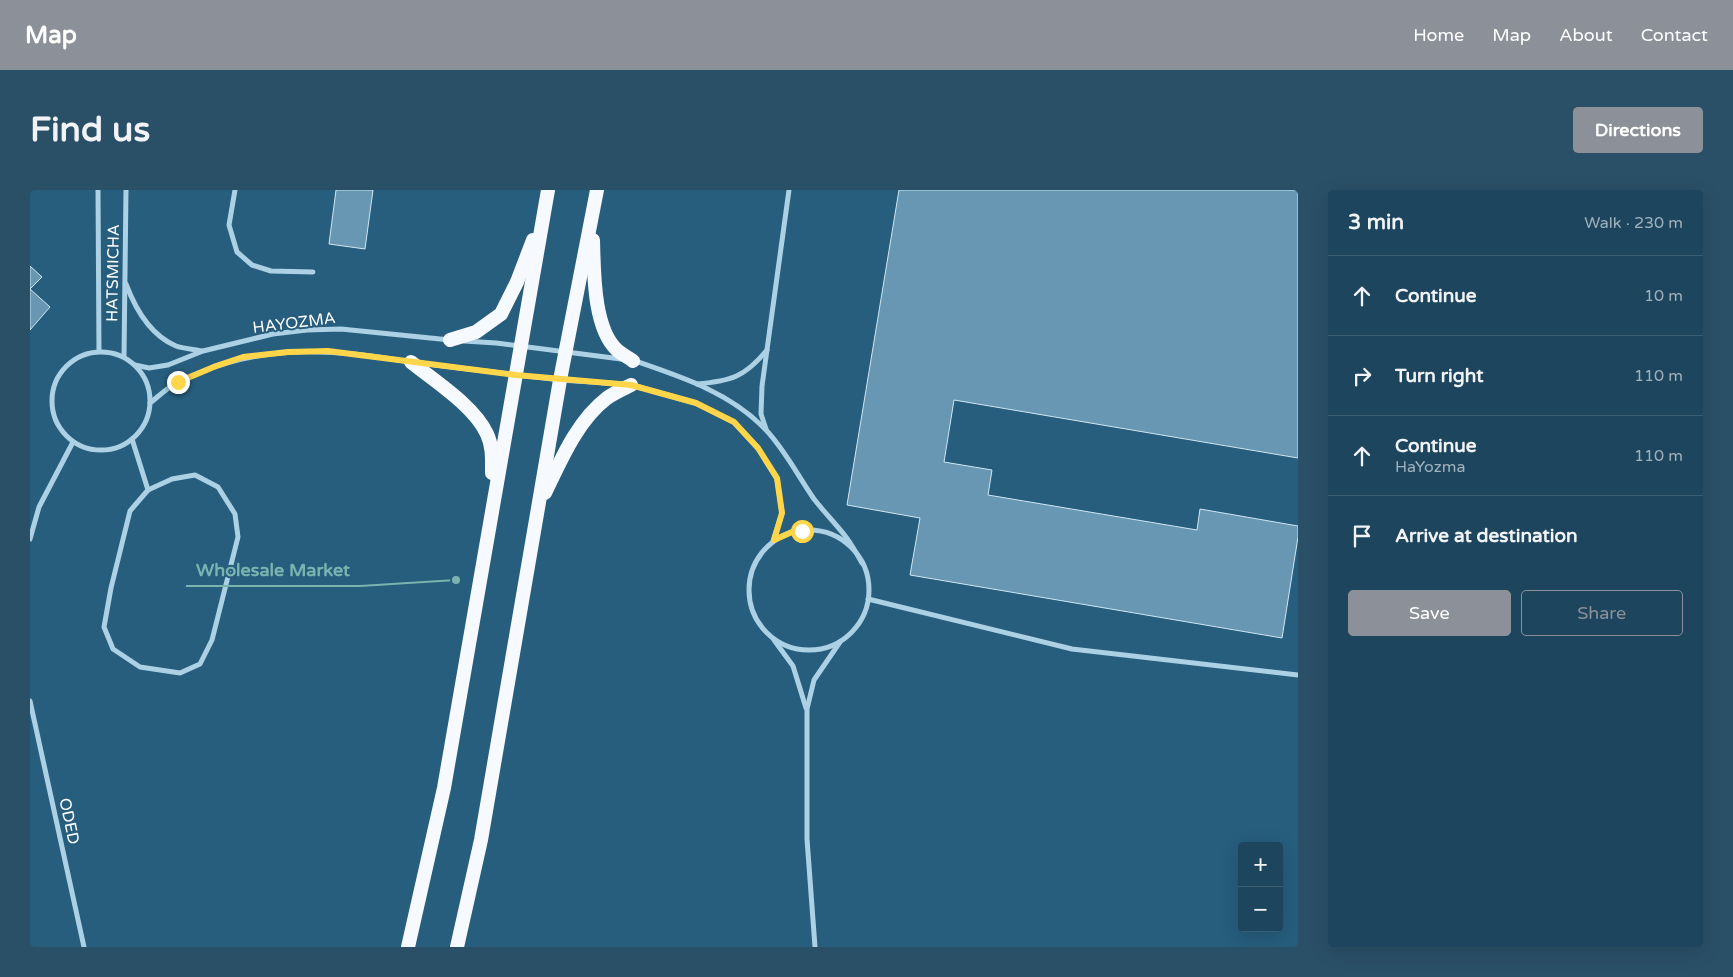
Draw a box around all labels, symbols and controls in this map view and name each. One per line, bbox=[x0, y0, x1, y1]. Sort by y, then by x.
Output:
text: Map bbox=[25, 21, 77, 50]
text: Home bbox=[1413, 24, 1464, 46]
text: Map bbox=[1492, 24, 1531, 46]
text: About bbox=[1559, 24, 1613, 46]
text: Contact bbox=[1641, 24, 1708, 46]
button: Directions bbox=[1573, 107, 1703, 153]
text: Find us bbox=[30, 109, 150, 151]
text: 3 min bbox=[1348, 210, 1404, 235]
text: Walk · 230 m bbox=[1584, 213, 1683, 233]
street label: HATSMICHA bbox=[102, 224, 124, 322]
icon: ahead bbox=[1348, 282, 1376, 310]
text: Continue bbox=[1395, 285, 1477, 307]
text: 10 m bbox=[1644, 286, 1683, 306]
street label: HAYOZMA bbox=[252, 308, 337, 338]
icon: right bbox=[1348, 362, 1376, 390]
text: Turn right bbox=[1395, 365, 1483, 387]
text: 110 m bbox=[1634, 366, 1683, 386]
route end bbox=[167, 371, 190, 394]
text: Continue bbox=[1395, 435, 1477, 457]
icon: ahead bbox=[1348, 442, 1376, 470]
text: 110 m bbox=[1634, 446, 1683, 466]
text: HaYozma bbox=[1395, 457, 1465, 477]
route start bbox=[791, 520, 814, 543]
icon: arrive bbox=[1348, 522, 1376, 550]
text: Arrive at destination bbox=[1395, 525, 1578, 547]
callout: Wholesale Market bbox=[186, 553, 360, 586]
text: Wholesale Market bbox=[196, 559, 350, 581]
button: Save bbox=[1348, 590, 1511, 636]
button: Share bbox=[1521, 590, 1683, 636]
street label: ODED bbox=[54, 796, 84, 846]
map controls bbox=[1238, 842, 1283, 932]
button: + bbox=[1238, 842, 1283, 887]
button: − bbox=[1238, 887, 1283, 932]

